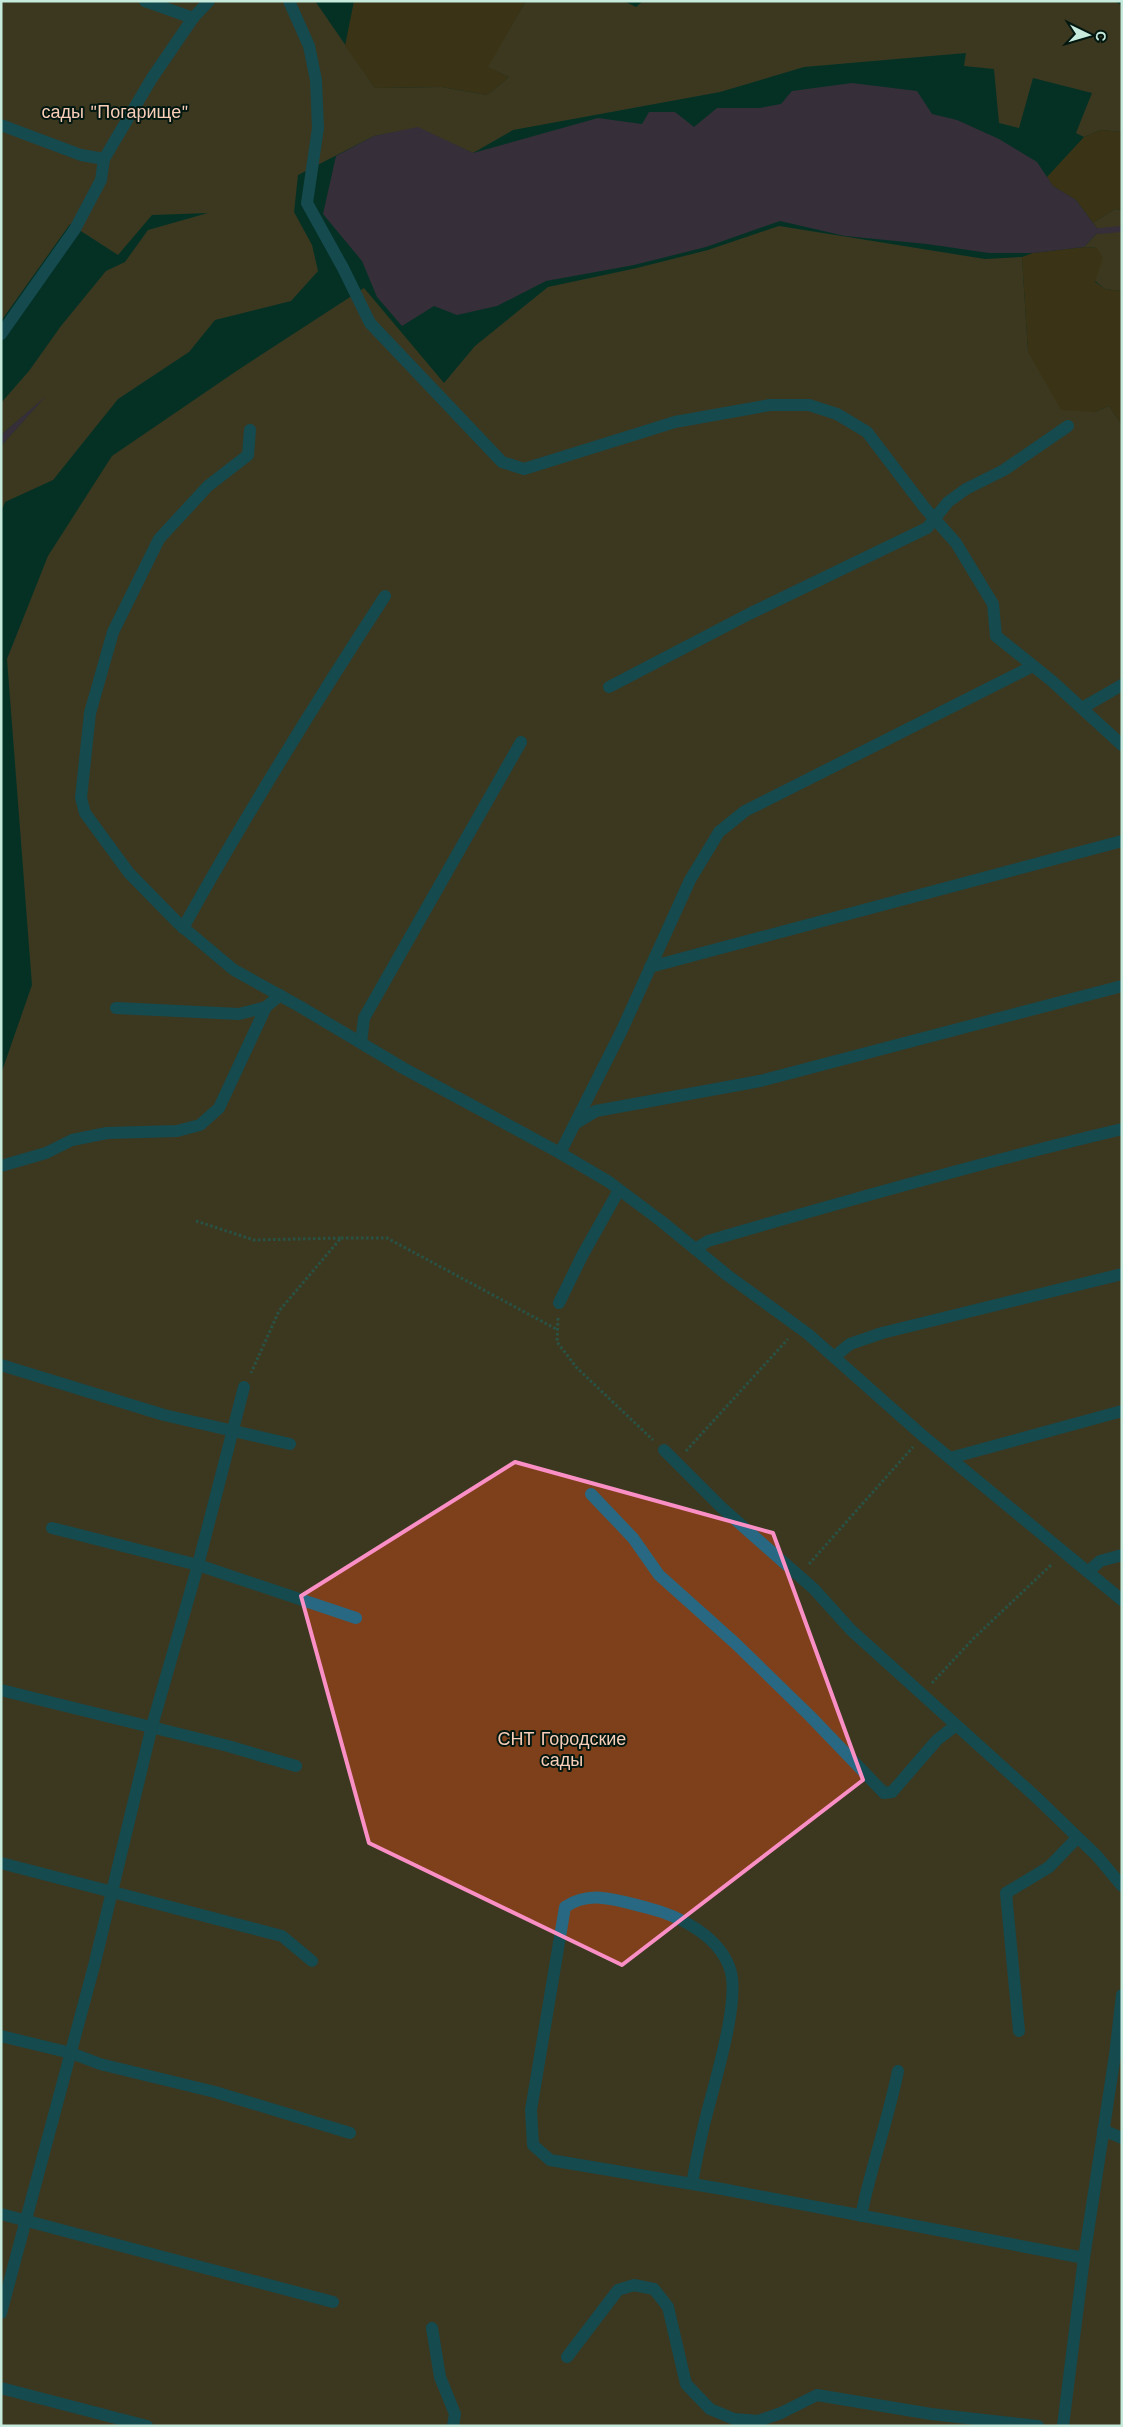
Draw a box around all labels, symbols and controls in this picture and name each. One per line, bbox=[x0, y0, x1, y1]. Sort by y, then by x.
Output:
north arrow bbox=[1063, 10, 1113, 60]
text: С bbox=[1093, 30, 1109, 42]
park label: сады "Погарище" bbox=[42, 101, 188, 122]
park label: СНТ Городские сады bbox=[498, 1728, 626, 1770]

